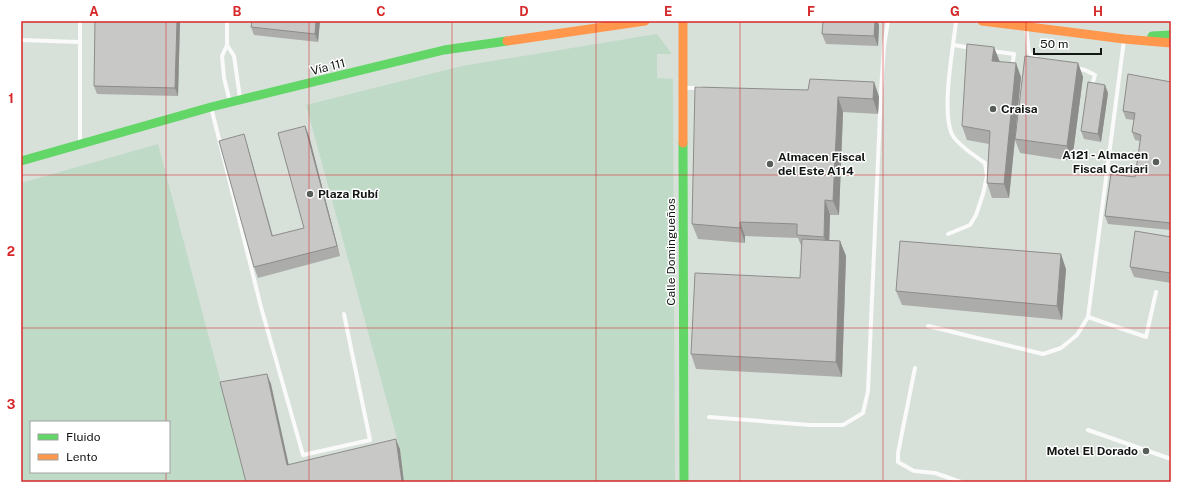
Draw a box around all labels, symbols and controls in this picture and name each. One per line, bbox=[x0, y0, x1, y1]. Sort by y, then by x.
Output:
text: A bbox=[89, 4, 99, 19]
text: B bbox=[233, 4, 242, 19]
text: C bbox=[376, 4, 386, 19]
text: D bbox=[519, 4, 529, 19]
text: E bbox=[664, 4, 672, 19]
text: F bbox=[807, 4, 815, 19]
text: G bbox=[950, 4, 960, 19]
text: H bbox=[1093, 4, 1103, 19]
scale bar bbox=[1034, 30, 1101, 56]
text: 50 m bbox=[1040, 37, 1068, 51]
street label: Vía 111 bbox=[309, 56, 347, 78]
text: 1 bbox=[8, 91, 14, 106]
place label: Craisa bbox=[1001, 102, 1038, 116]
marker: Craisa bbox=[988, 104, 998, 114]
place label: A121 - Almacen Fiscal Cariari bbox=[1062, 148, 1148, 176]
place label: Almacen Fiscal del Este A114 bbox=[778, 150, 866, 178]
marker: A121 - Almacen Fiscal Cariari bbox=[1151, 157, 1161, 167]
marker: Almacen Fiscal del Este A114 bbox=[765, 159, 775, 169]
place label: Plaza Rubí bbox=[318, 187, 379, 201]
marker: Plaza Rubí bbox=[305, 189, 315, 199]
street label: Calle Domingueños bbox=[664, 198, 678, 306]
text: 2 bbox=[7, 244, 15, 259]
text: 3 bbox=[7, 397, 16, 412]
legend bbox=[30, 421, 170, 473]
text: Fluido bbox=[66, 430, 101, 444]
place label: Motel El Dorado bbox=[1047, 444, 1138, 458]
marker: Motel El Dorado bbox=[1141, 446, 1151, 456]
text: Lento bbox=[66, 450, 98, 464]

